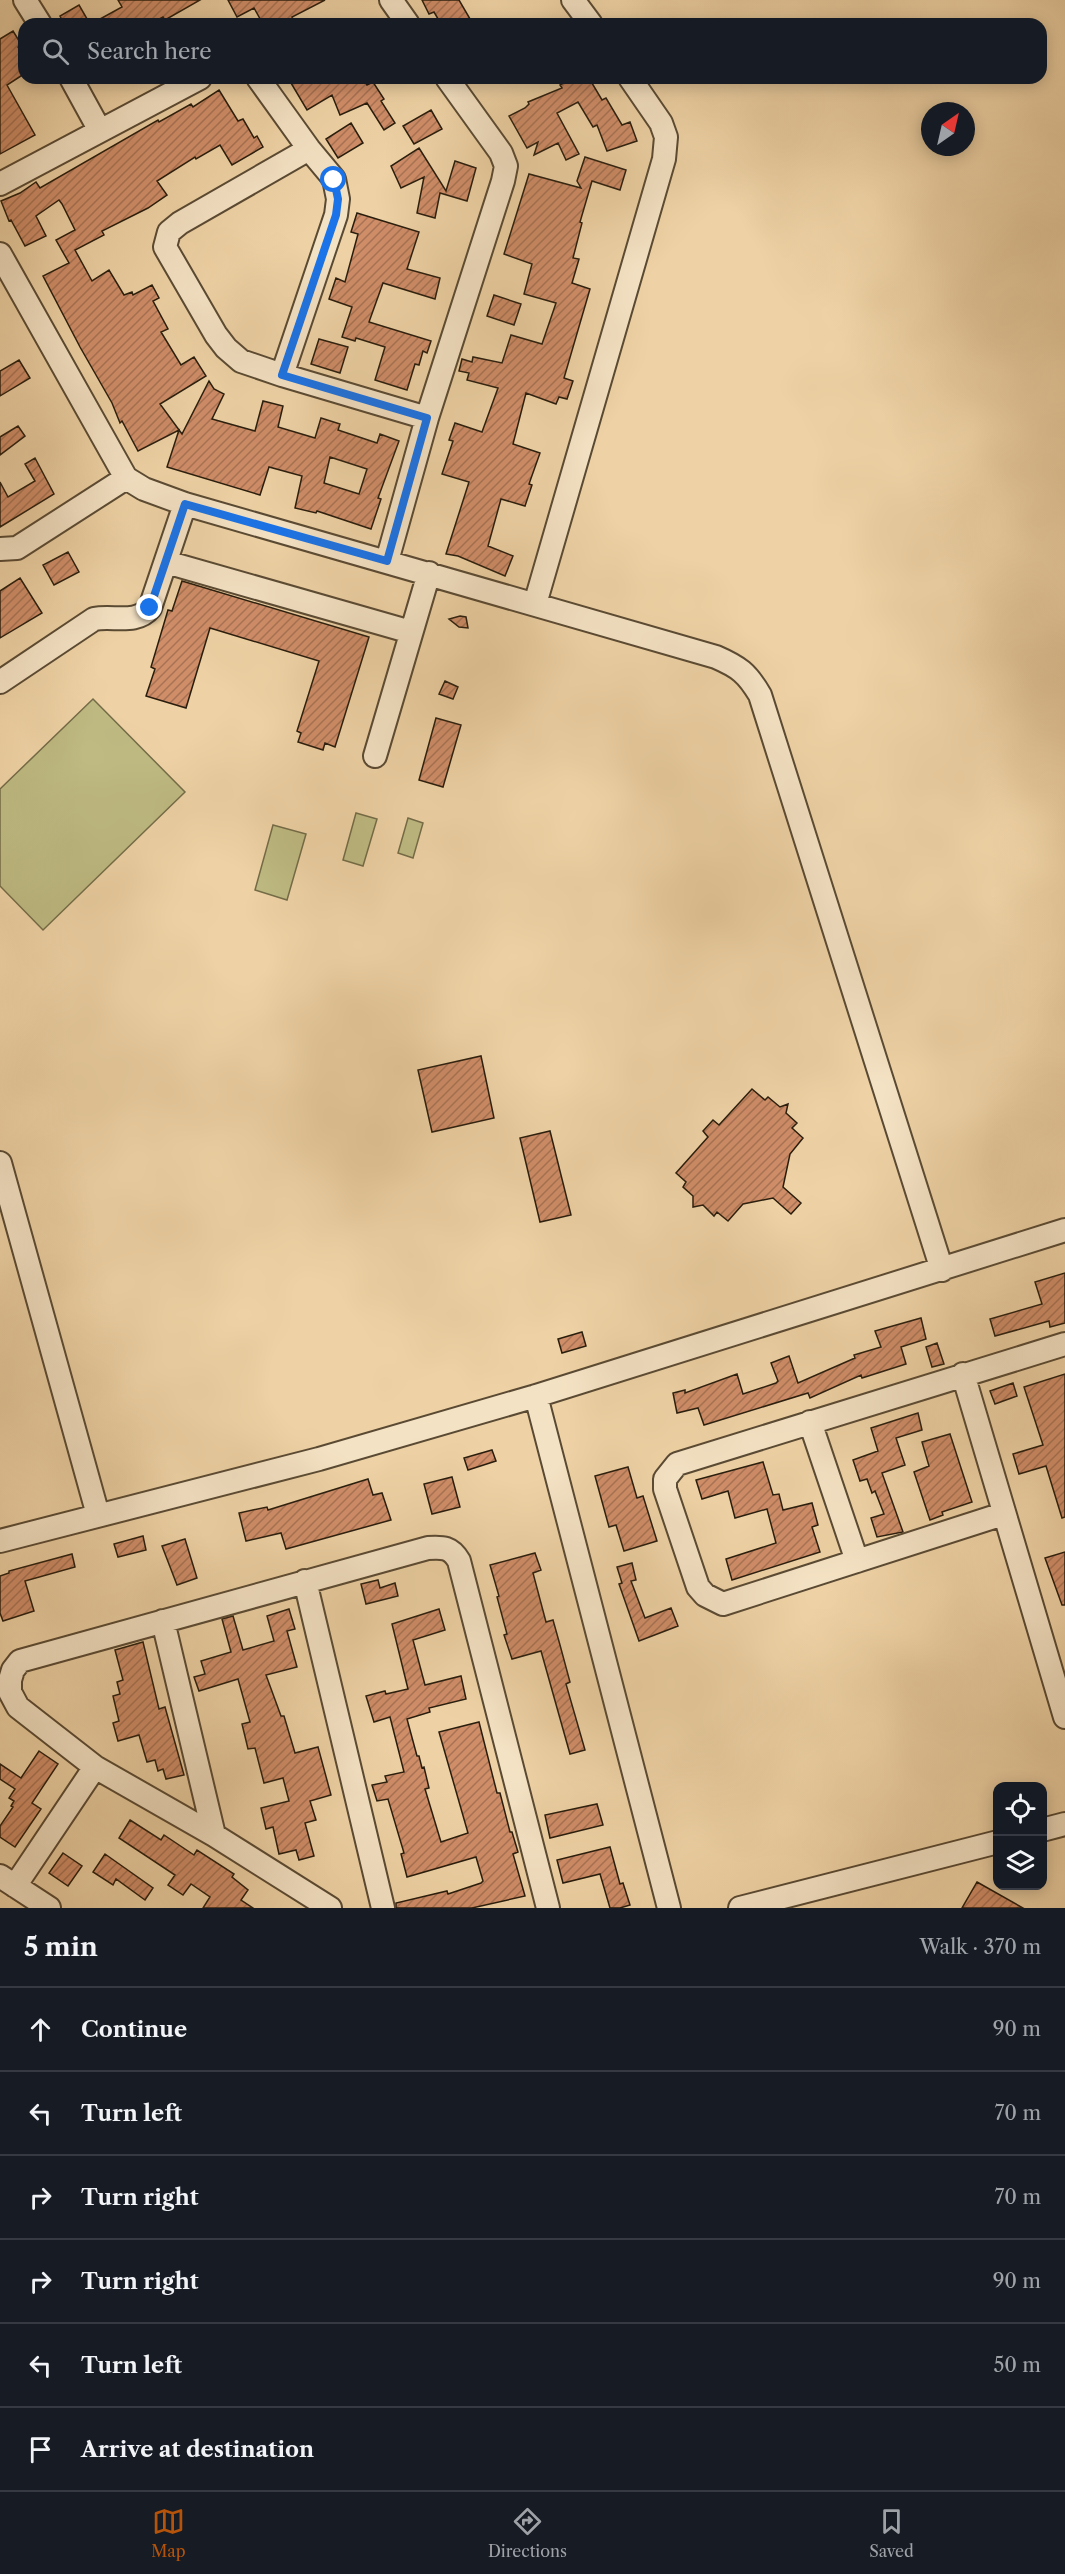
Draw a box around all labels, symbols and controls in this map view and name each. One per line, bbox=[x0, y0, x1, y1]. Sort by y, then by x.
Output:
search box bbox=[18, 18, 1047, 84]
icon: search bbox=[39, 35, 72, 68]
text: Search here bbox=[87, 38, 212, 65]
north arrow bbox=[921, 102, 975, 156]
route start bbox=[320, 166, 346, 192]
route end bbox=[136, 594, 162, 620]
map controls bbox=[993, 1782, 1047, 1890]
button: locate bbox=[993, 1782, 1047, 1836]
button: layers bbox=[993, 1836, 1047, 1890]
text: 5 min bbox=[24, 1931, 98, 1963]
text: Walk · 370 m bbox=[919, 1935, 1041, 1959]
icon: ahead bbox=[24, 2013, 57, 2046]
text: Continue bbox=[81, 2016, 187, 2043]
text: 90 m bbox=[993, 2017, 1041, 2041]
icon: left bbox=[24, 2097, 57, 2130]
text: Turn left bbox=[81, 2100, 182, 2127]
text: 70 m bbox=[995, 2101, 1041, 2125]
icon: right bbox=[24, 2181, 57, 2214]
text: Turn right bbox=[81, 2184, 199, 2211]
text: 70 m bbox=[995, 2185, 1041, 2209]
icon: right bbox=[24, 2265, 57, 2298]
text: Turn right bbox=[81, 2268, 199, 2295]
text: 90 m bbox=[993, 2269, 1041, 2293]
icon: left bbox=[24, 2349, 57, 2382]
text: Turn left bbox=[81, 2352, 182, 2379]
text: 50 m bbox=[994, 2353, 1041, 2377]
icon: arrive bbox=[24, 2433, 57, 2466]
text: Arrive at destination bbox=[81, 2436, 314, 2463]
tab: Map bbox=[151, 2505, 186, 2561]
tab: Directions bbox=[488, 2505, 567, 2561]
tab: Saved bbox=[869, 2505, 914, 2561]

